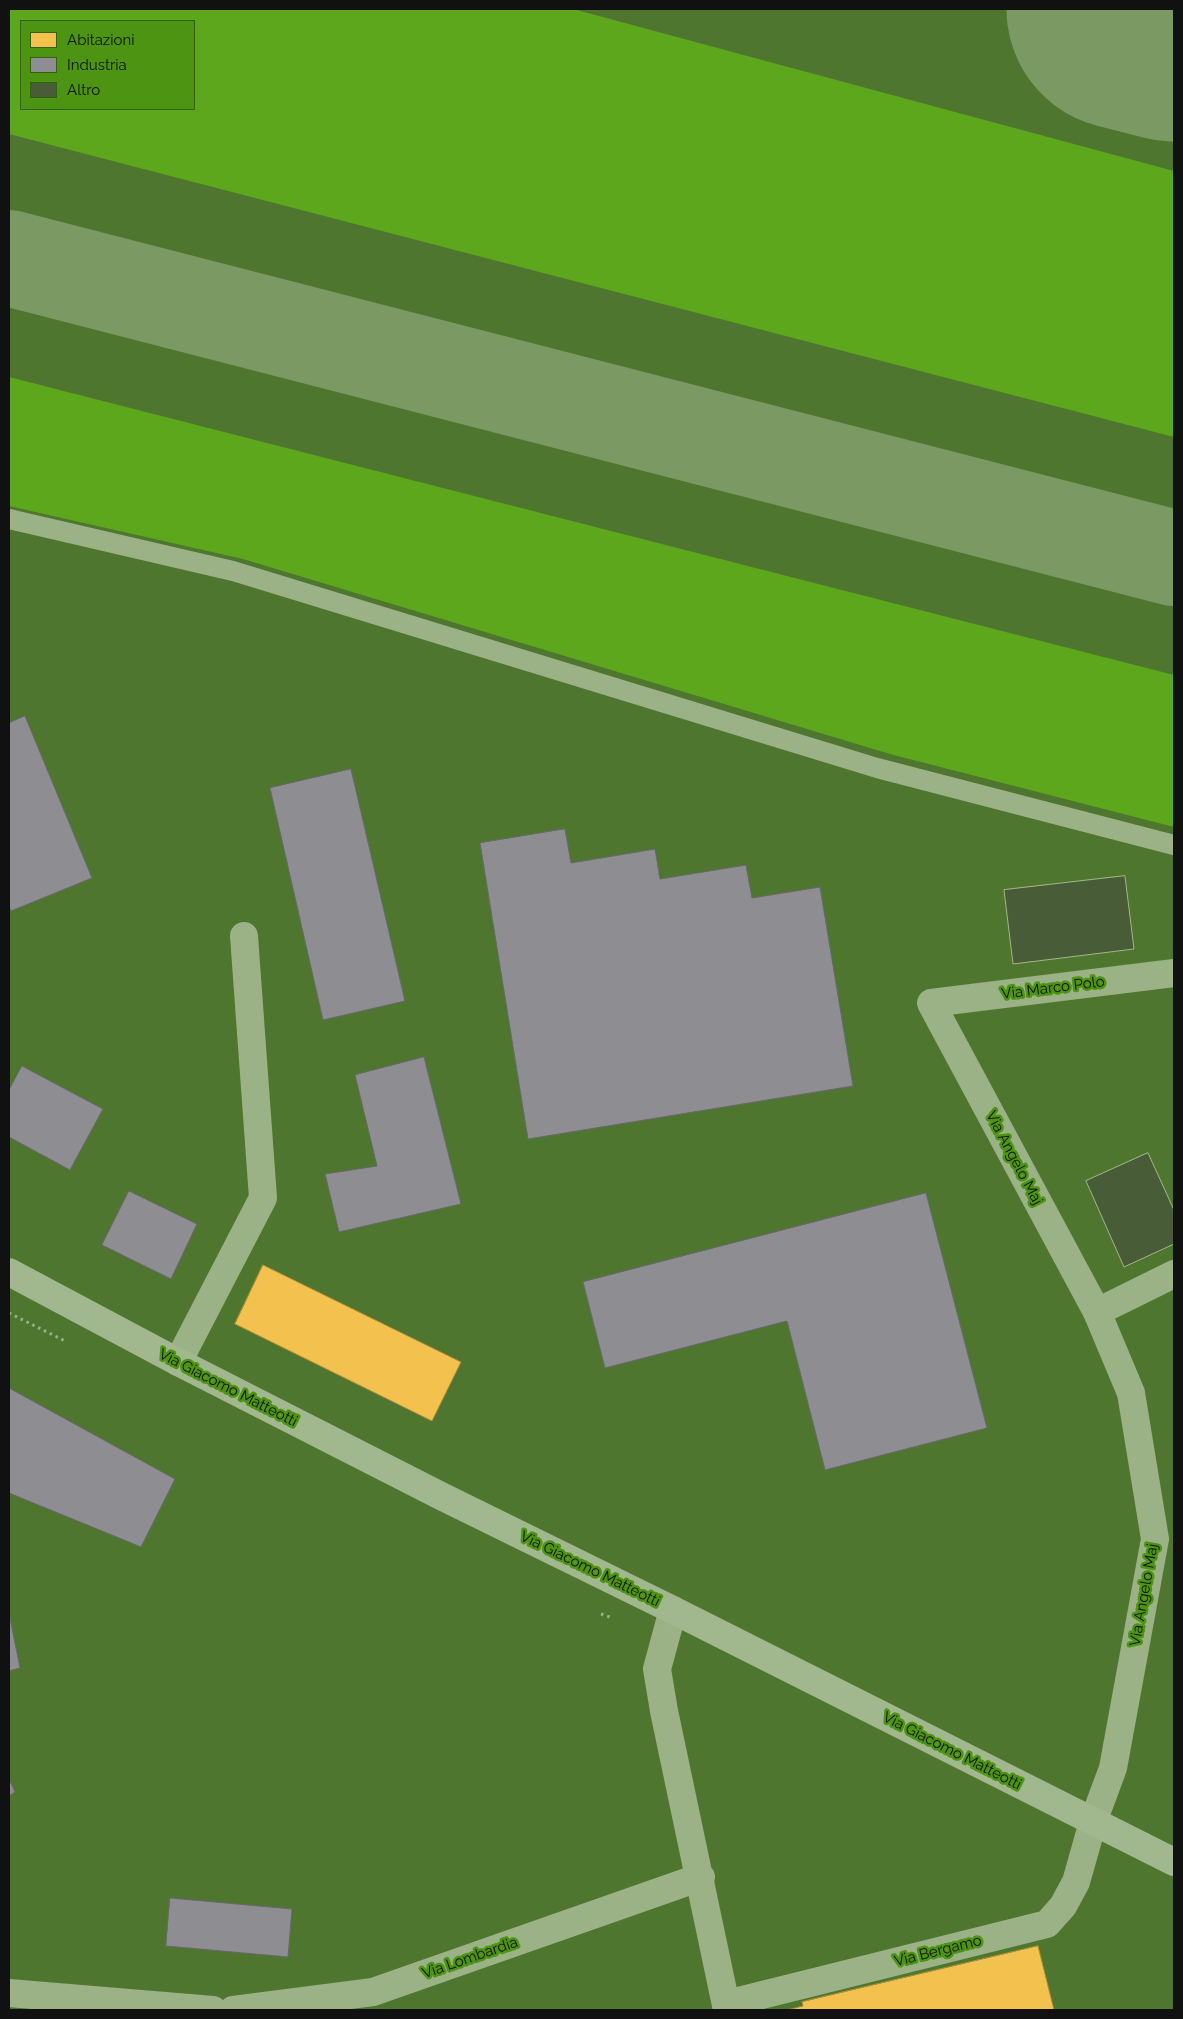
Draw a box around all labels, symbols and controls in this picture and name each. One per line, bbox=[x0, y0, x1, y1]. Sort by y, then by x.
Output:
legend bbox=[20, 20, 195, 110]
text: Abitazioni bbox=[67, 31, 134, 49]
text: Industria bbox=[67, 56, 127, 74]
text: Altro bbox=[67, 81, 100, 99]
street label: Via Marco Polo bbox=[1000, 973, 1106, 1003]
street label: Via Angelo Maj bbox=[982, 1108, 1046, 1208]
street label: Via Giacomo Matteotti bbox=[156, 1345, 300, 1431]
street label: Via Giacomo Matteotti bbox=[517, 1527, 663, 1611]
street label: Via Angelo Maj bbox=[1126, 1542, 1162, 1648]
street label: Via Giacomo Matteotti bbox=[880, 1708, 1024, 1794]
street label: Via Bergamo bbox=[892, 1931, 984, 1971]
street label: Via Lombardia bbox=[420, 1933, 520, 1983]

